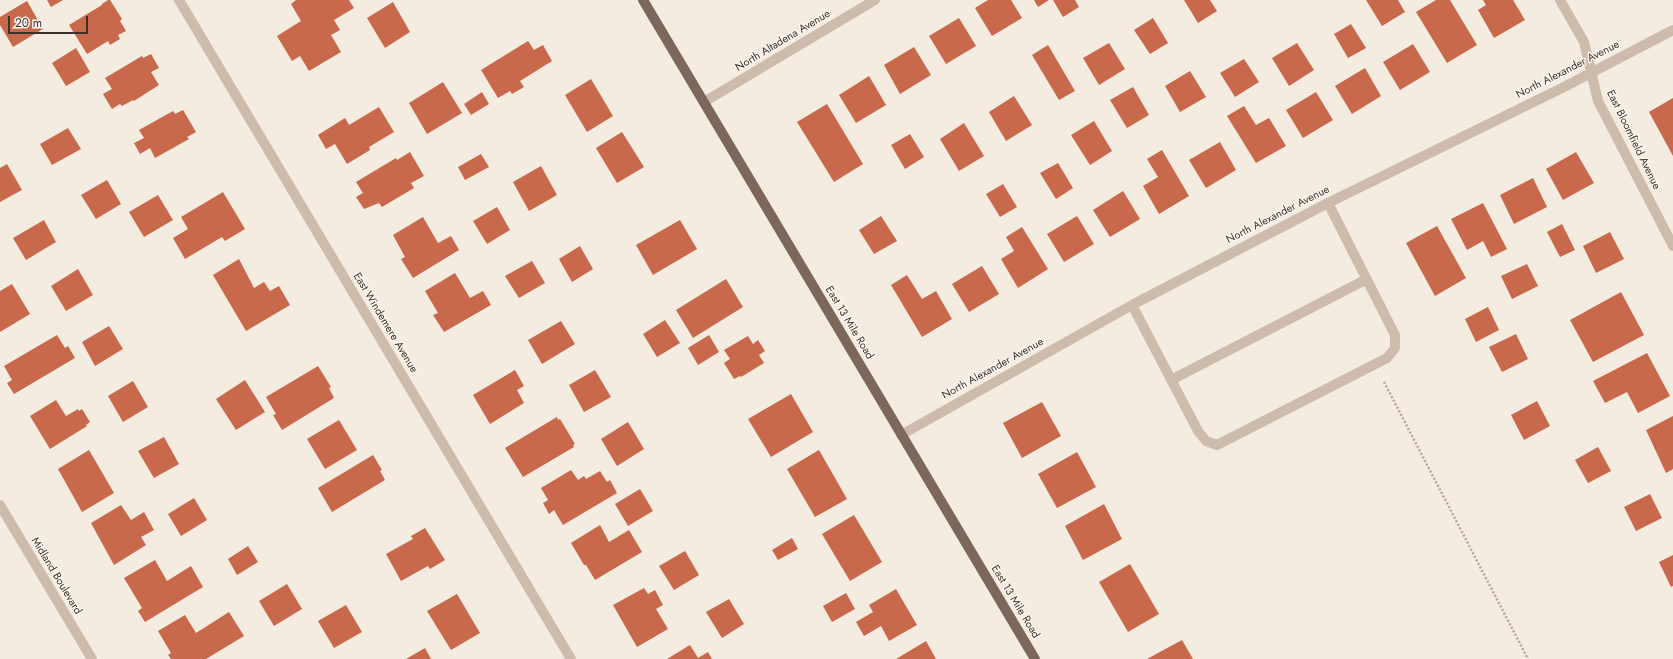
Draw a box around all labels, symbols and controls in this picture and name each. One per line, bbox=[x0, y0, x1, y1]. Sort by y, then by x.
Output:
street label: North Altadena Avenue bbox=[733, 7, 833, 75]
scale bar bbox=[10, 8, 90, 34]
text: 20 m bbox=[15, 14, 42, 32]
street label: North Alexander Avenue bbox=[1514, 38, 1622, 102]
street label: East Bloomfield Avenue bbox=[1603, 88, 1663, 192]
street label: North Alexander Avenue bbox=[1224, 183, 1332, 247]
street label: East Windemere Avenue bbox=[350, 271, 420, 375]
street label: East 13 Mile Road bbox=[822, 284, 876, 362]
street label: North Alexander Avenue bbox=[940, 336, 1046, 402]
street label: Midland Boulevard bbox=[28, 535, 84, 617]
street label: East 13 Mile Road bbox=[988, 563, 1042, 641]

